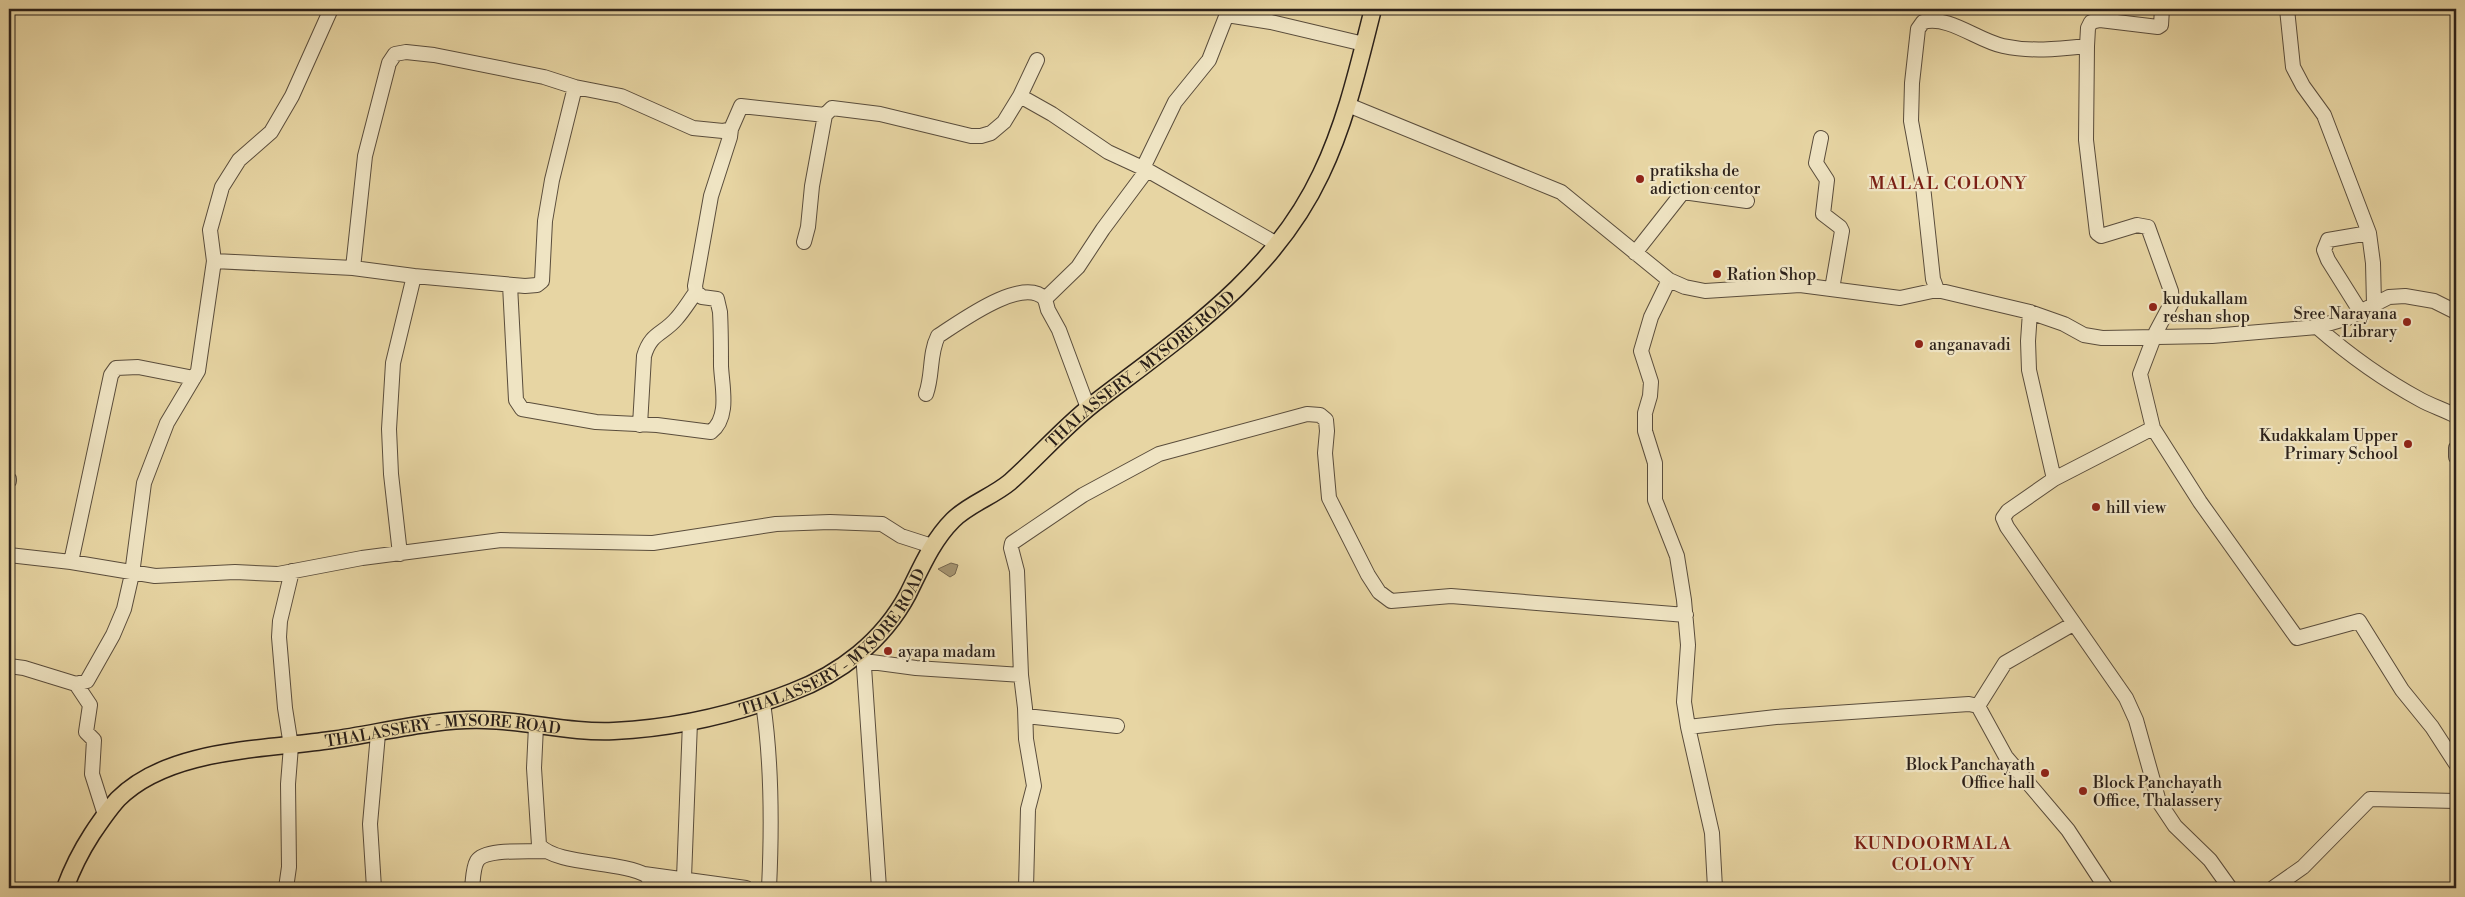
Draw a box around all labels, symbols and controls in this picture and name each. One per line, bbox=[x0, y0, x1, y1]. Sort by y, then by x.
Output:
place label: pratiksha de adiction centor bbox=[1650, 161, 1760, 199]
district label: MALAL COLONY bbox=[1869, 172, 2027, 195]
marker: pratiksha de adiction centor bbox=[1634, 173, 1646, 185]
place label: Ration Shop bbox=[1727, 265, 1816, 285]
marker: Ration Shop bbox=[1711, 268, 1723, 280]
street label: THALASSERY - MYSORE ROAD bbox=[1042, 286, 1239, 453]
place label: kudukallam reshan shop bbox=[2163, 289, 2250, 327]
marker: kudukallam reshan shop bbox=[2147, 301, 2159, 313]
place label: Sree Narayana Library bbox=[2294, 304, 2398, 342]
marker: Sree Narayana Library bbox=[2401, 316, 2413, 328]
place label: anganavadi bbox=[1929, 335, 2011, 355]
marker: anganavadi bbox=[1913, 338, 1925, 350]
place label: Kudakkalam Upper Primary School bbox=[2259, 426, 2398, 464]
marker: Kudakkalam Upper Primary School bbox=[2402, 438, 2414, 450]
place label: hill view bbox=[2106, 498, 2167, 518]
marker: hill view bbox=[2090, 501, 2102, 513]
street label: THALASSERY - MYSORE ROAD bbox=[737, 565, 930, 720]
place label: ayapa madam bbox=[898, 642, 996, 662]
marker: ayapa madam bbox=[882, 645, 894, 657]
street label: THALASSERY - MYSORE ROAD bbox=[323, 711, 562, 752]
place label: Block Panchayath Office hall bbox=[1905, 755, 2035, 793]
marker: Block Panchayath Office hall bbox=[2039, 767, 2051, 779]
place label: Block Panchayath Office, Thalassery bbox=[2092, 773, 2223, 811]
marker: Block Panchayath Office, Thalassery bbox=[2077, 785, 2089, 797]
district label: KUNDOORMALA COLONY bbox=[1854, 832, 2012, 876]

